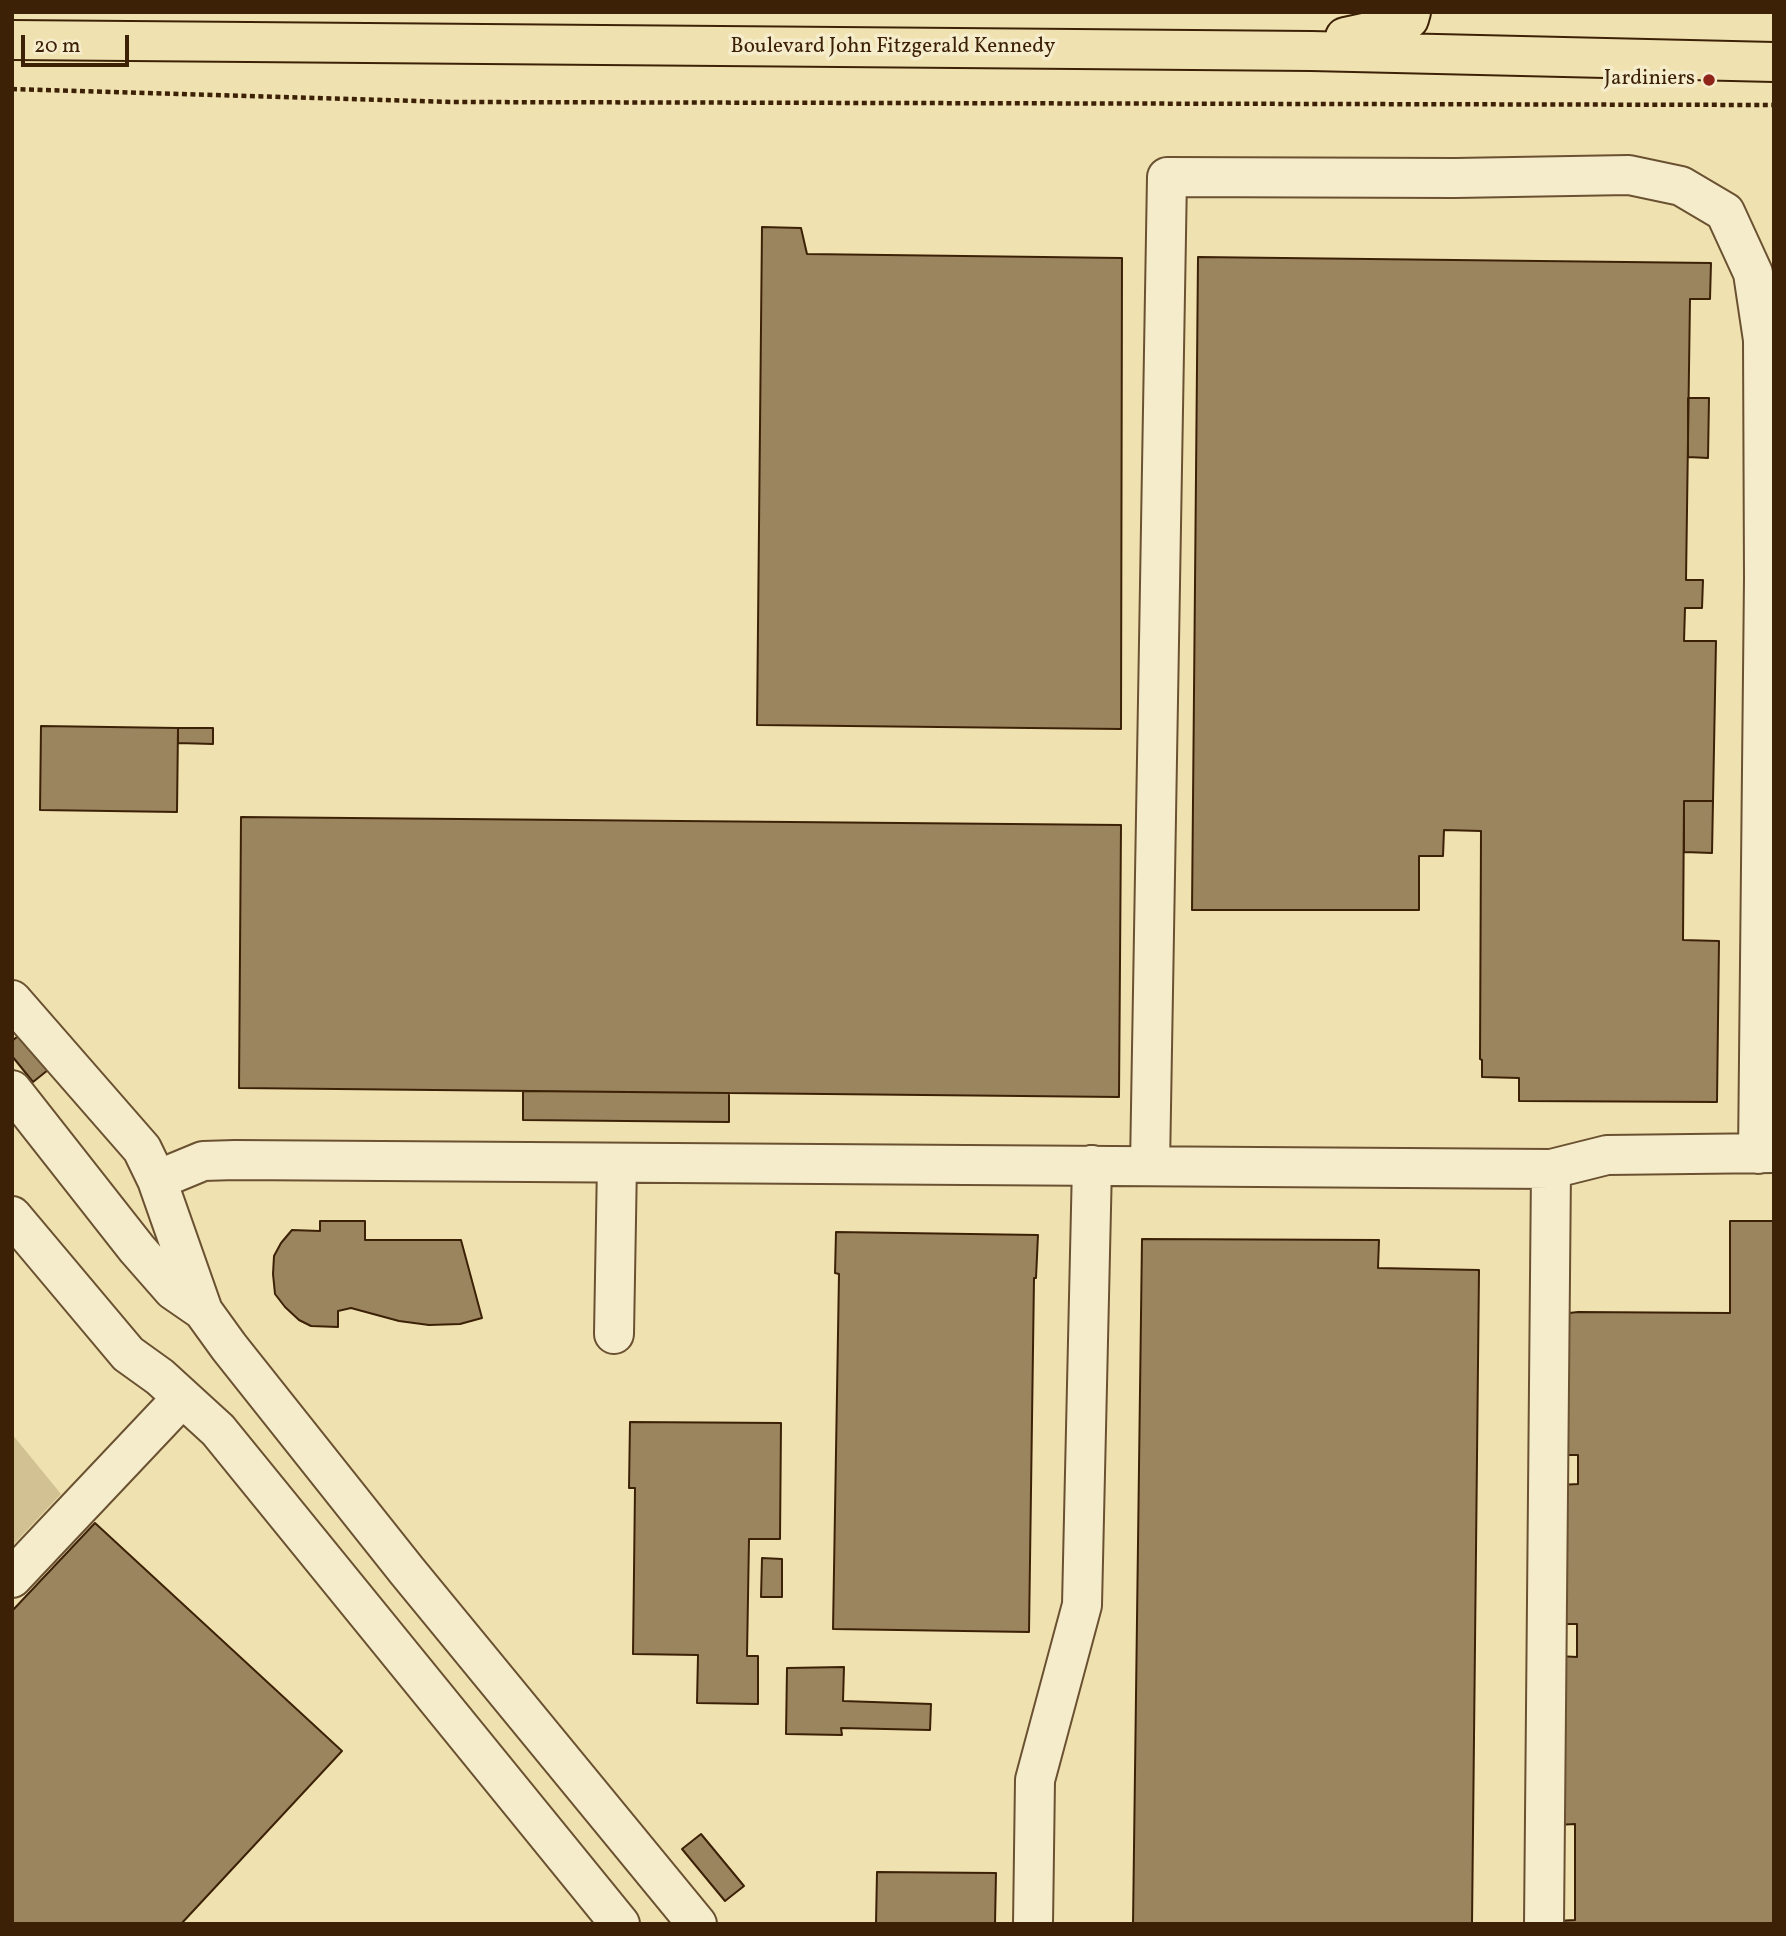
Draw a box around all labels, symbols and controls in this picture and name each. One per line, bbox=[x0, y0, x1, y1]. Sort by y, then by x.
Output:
scale bar bbox=[24, 21, 133, 65]
text: 20 m bbox=[34, 32, 80, 61]
street label: Boulevard John Fitzgerald Kennedy bbox=[731, 35, 1055, 61]
place label: Jardiniers bbox=[1604, 67, 1695, 93]
marker: Jardiniers bbox=[1701, 72, 1717, 88]

